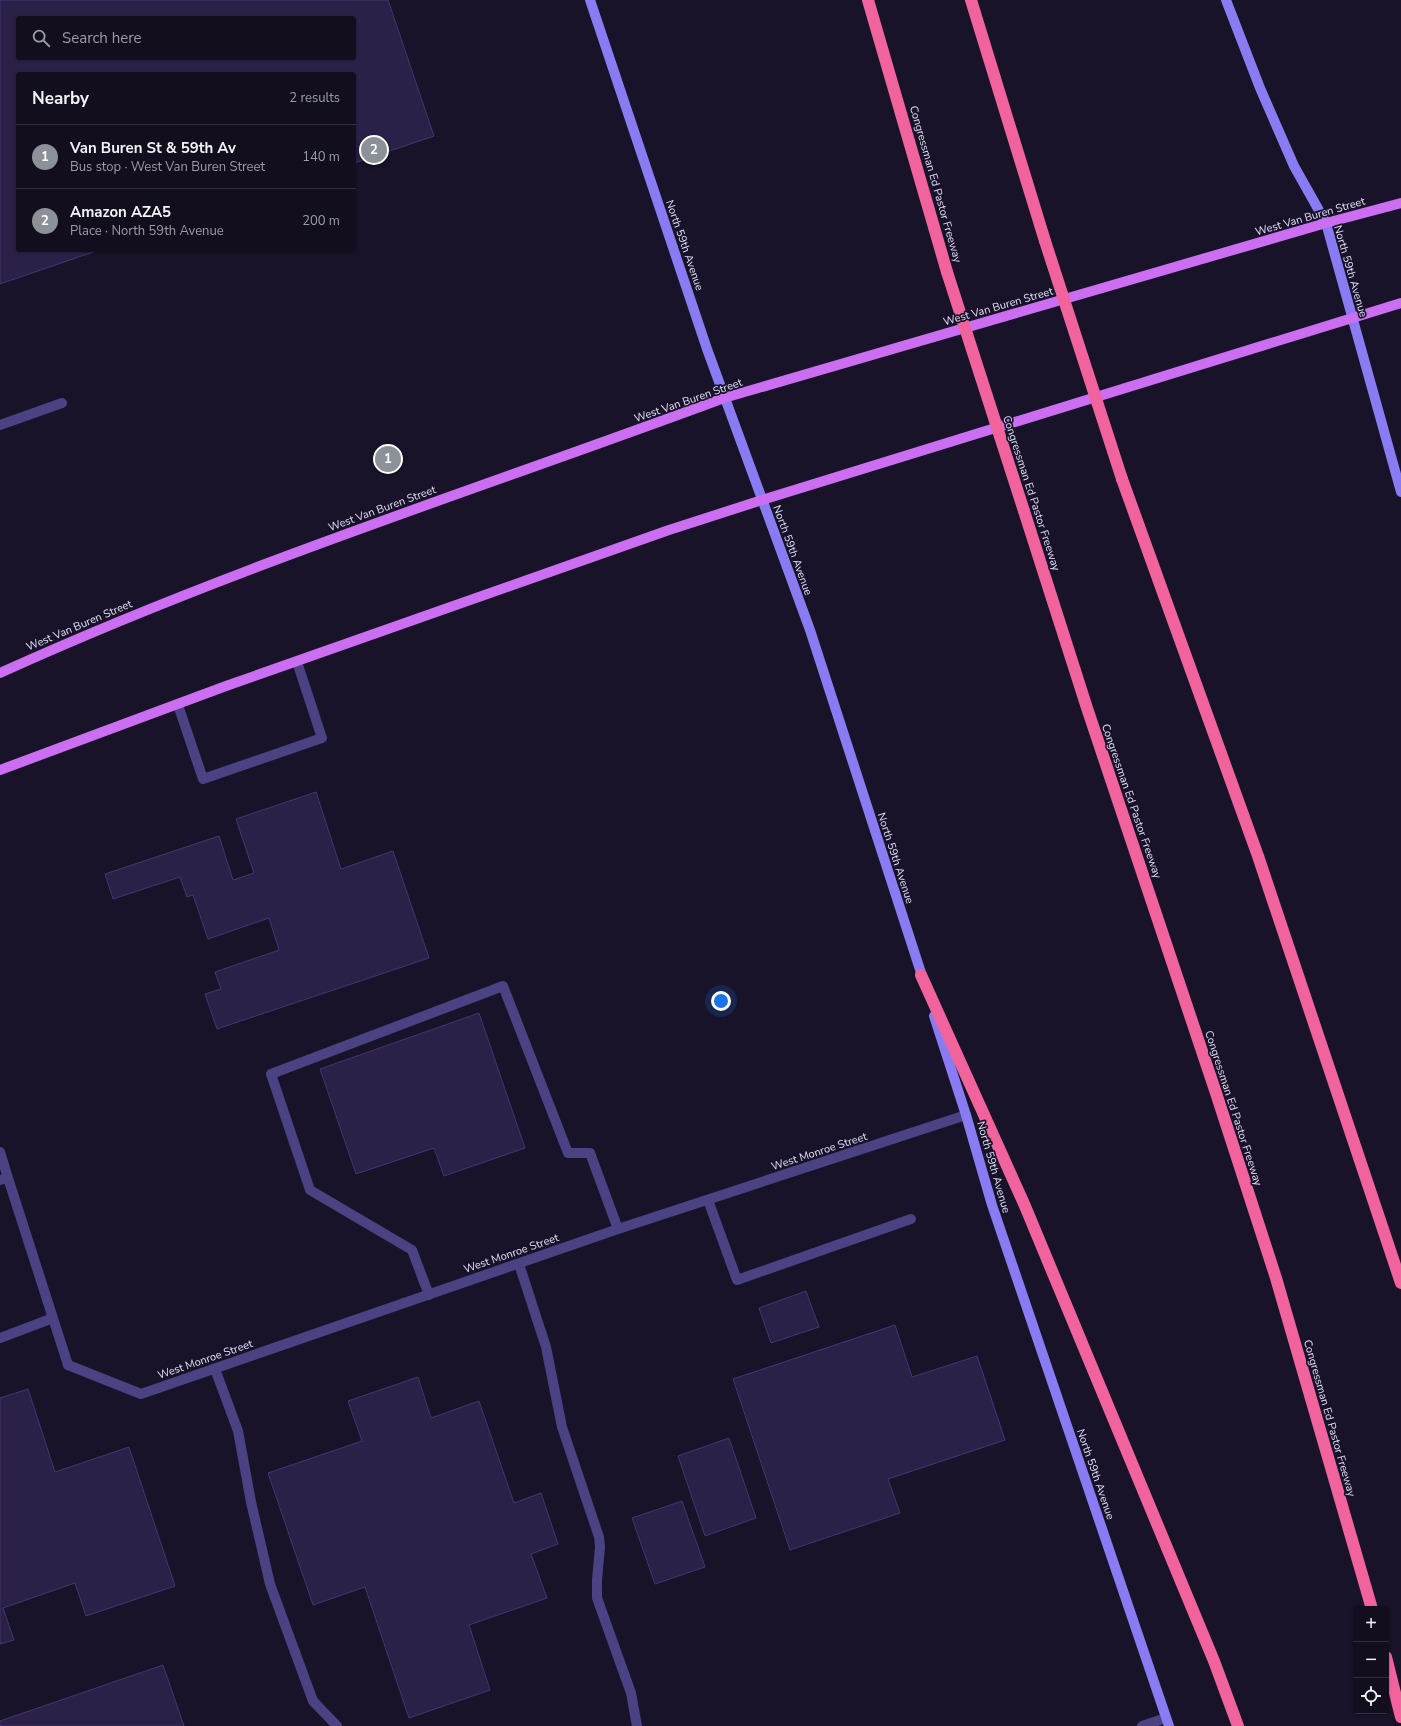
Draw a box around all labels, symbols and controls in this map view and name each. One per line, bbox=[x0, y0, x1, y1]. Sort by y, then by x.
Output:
search box bbox=[16, 16, 356, 60]
icon: search bbox=[30, 27, 52, 49]
text: Search here bbox=[62, 28, 142, 48]
text: Nearby bbox=[32, 87, 89, 110]
text: 2 results bbox=[289, 89, 340, 107]
street label: Congressman Ed Pastor Freeway bbox=[906, 104, 965, 265]
pin: 2 bbox=[361, 135, 387, 165]
text: Van Buren St & 59th Av bbox=[70, 138, 236, 158]
text: 1 bbox=[41, 148, 49, 166]
text: 140 m bbox=[302, 148, 340, 166]
text: Bus stop · West Van Buren Street bbox=[70, 158, 265, 176]
street label: West Van Buren Street bbox=[1254, 194, 1367, 239]
street label: North 59th Avenue bbox=[662, 198, 707, 293]
text: Amazon AZA5 bbox=[70, 202, 171, 222]
text: 2 bbox=[41, 212, 49, 230]
text: 200 m bbox=[302, 212, 340, 230]
text: Place · North 59th Avenue bbox=[70, 222, 224, 240]
street label: North 59th Avenue bbox=[1330, 223, 1371, 319]
street label: West Van Buren Street bbox=[942, 284, 1055, 329]
street label: West Van Buren Street bbox=[632, 375, 744, 426]
street label: Congressman Ed Pastor Freeway bbox=[999, 414, 1064, 573]
pin: 1 bbox=[375, 444, 401, 474]
street label: West Van Buren Street bbox=[326, 482, 438, 535]
street label: North 59th Avenue bbox=[769, 503, 816, 597]
street label: West Van Buren Street bbox=[24, 596, 134, 655]
street label: Congressman Ed Pastor Freeway bbox=[1098, 722, 1165, 881]
street label: North 59th Avenue bbox=[874, 811, 917, 906]
your location bbox=[711, 991, 731, 1011]
street label: Congressman Ed Pastor Freeway bbox=[1201, 1029, 1266, 1188]
street label: North 59th Avenue bbox=[973, 1119, 1014, 1215]
street label: West Monroe Street bbox=[769, 1129, 869, 1174]
street label: West Monroe Street bbox=[462, 1230, 561, 1277]
street label: West Monroe Street bbox=[156, 1336, 255, 1383]
street label: Congressman Ed Pastor Freeway bbox=[1300, 1338, 1359, 1499]
street label: North 59th Avenue bbox=[1073, 1427, 1118, 1522]
map controls bbox=[1353, 1606, 1389, 1714]
button: + bbox=[1353, 1606, 1389, 1642]
button: − bbox=[1353, 1642, 1389, 1678]
button: locate bbox=[1353, 1678, 1389, 1714]

